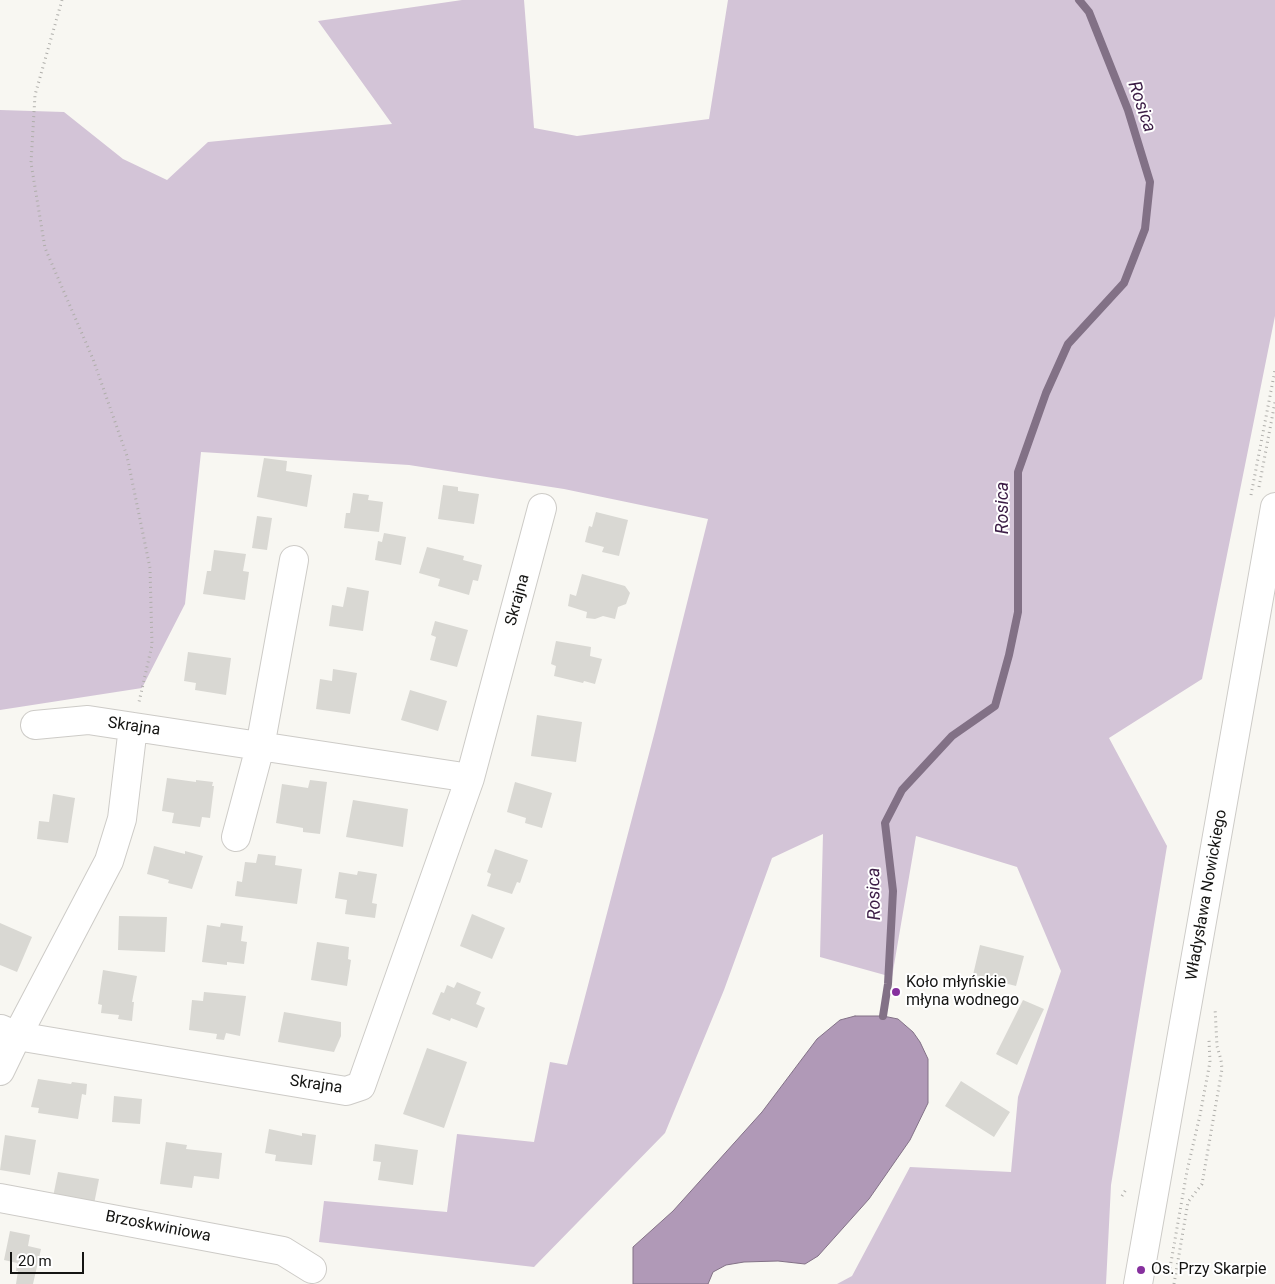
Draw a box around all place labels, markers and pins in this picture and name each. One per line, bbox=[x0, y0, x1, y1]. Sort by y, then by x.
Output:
place label: Koło młyńskie młyna wodnego bbox=[906, 973, 1019, 1011]
marker: Koło młyńskie młyna wodnego bbox=[890, 986, 902, 998]
place label: Os. Przy Skarpie bbox=[1151, 1260, 1267, 1280]
marker: Os. Przy Skarpie bbox=[1135, 1264, 1147, 1276]

